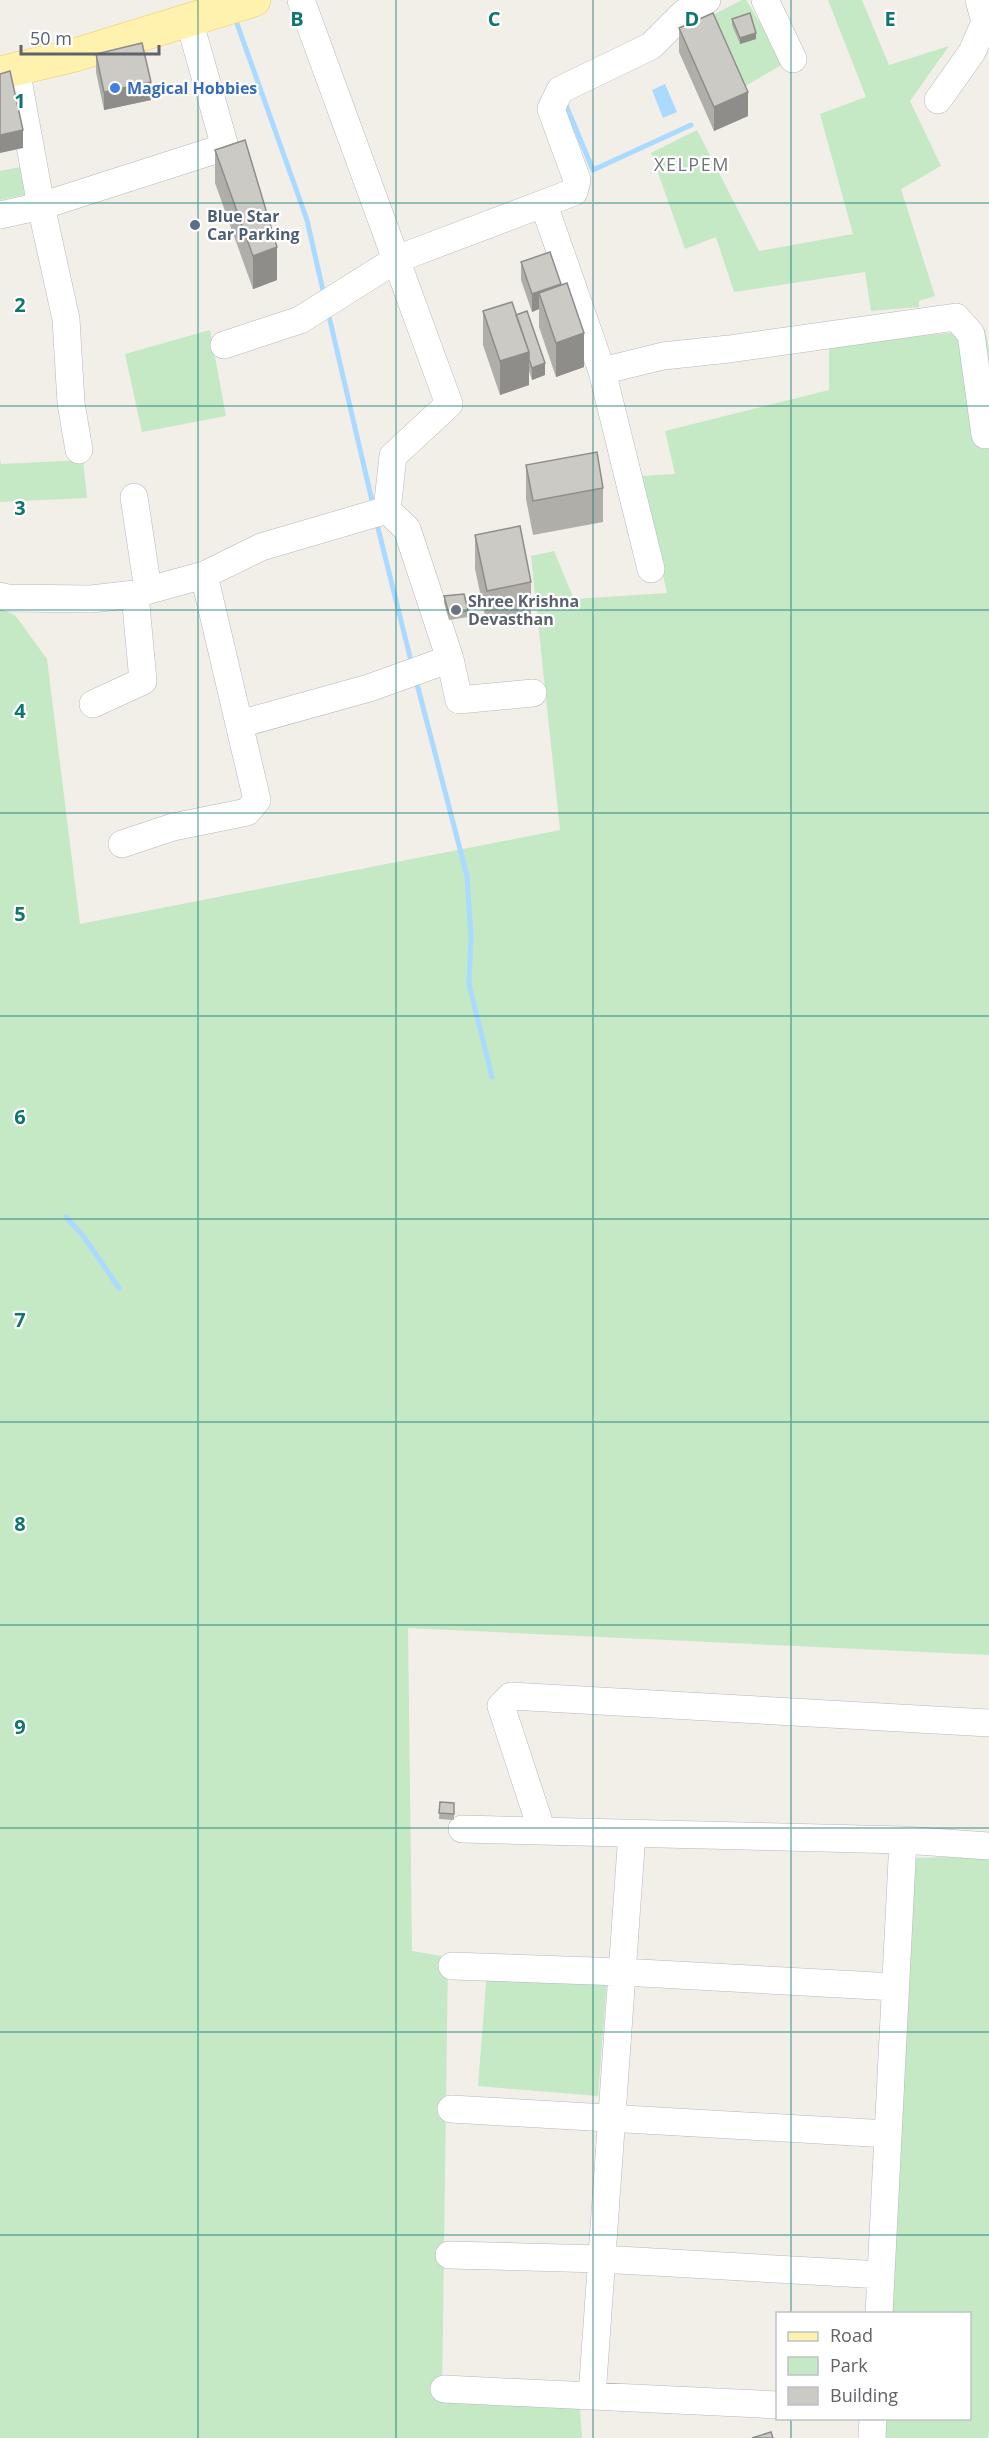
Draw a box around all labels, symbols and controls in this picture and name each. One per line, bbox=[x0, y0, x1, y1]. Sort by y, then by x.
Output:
text: B bbox=[290, 5, 304, 32]
text: C bbox=[488, 5, 501, 32]
text: D bbox=[685, 5, 699, 32]
text: E bbox=[884, 5, 896, 32]
scale bar bbox=[21, 18, 159, 56]
text: 50 m bbox=[30, 26, 72, 50]
place label: Magical Hobbies bbox=[127, 77, 257, 99]
marker: Magical Hobbies bbox=[108, 81, 122, 95]
text: 1 bbox=[14, 87, 26, 114]
district label: XELPEM bbox=[654, 152, 730, 176]
place label: Blue Star Car Parking bbox=[207, 205, 300, 245]
marker: Blue Star Car Parking bbox=[188, 218, 202, 232]
text: 2 bbox=[14, 291, 26, 318]
text: 3 bbox=[14, 494, 26, 521]
place label: Shree Krishna Devasthan bbox=[468, 590, 579, 630]
marker: Shree Krishna Devasthan bbox=[449, 603, 463, 617]
text: 4 bbox=[14, 697, 26, 724]
text: 5 bbox=[14, 900, 26, 927]
text: 6 bbox=[14, 1103, 26, 1130]
text: 7 bbox=[14, 1306, 26, 1333]
text: 8 bbox=[14, 1510, 26, 1537]
text: 9 bbox=[14, 1713, 26, 1740]
legend bbox=[776, 2312, 971, 2420]
text: Road bbox=[830, 2323, 873, 2347]
text: Park bbox=[830, 2353, 868, 2377]
text: Building bbox=[830, 2383, 898, 2407]

